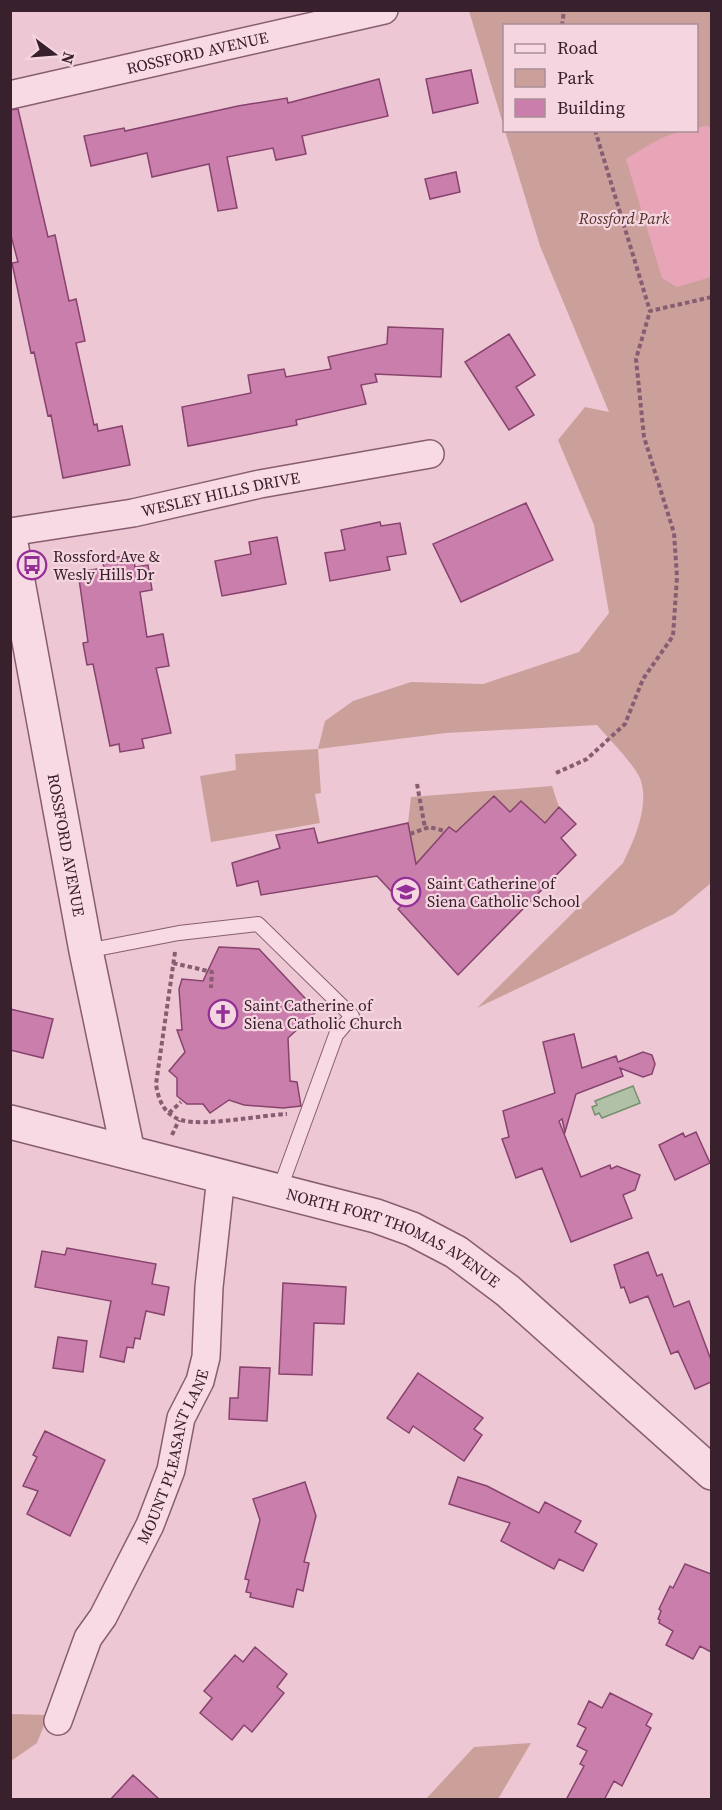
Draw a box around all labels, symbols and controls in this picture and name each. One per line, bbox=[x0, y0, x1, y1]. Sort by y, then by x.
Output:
north arrow bbox=[24, 24, 84, 84]
legend bbox=[503, 24, 698, 132]
street label: ROSSFORD AVENUE bbox=[124, 26, 271, 79]
text: Road bbox=[557, 35, 598, 60]
text: N bbox=[56, 50, 81, 67]
text: Park bbox=[557, 65, 594, 90]
text: Building bbox=[557, 95, 625, 120]
park label: Rossford Park bbox=[578, 207, 670, 229]
street label: WESLEY HILLS DRIVE bbox=[139, 466, 302, 522]
place label: Rossford Ave & Wesly Hills Dr bbox=[53, 545, 160, 585]
bus stop icon: Rossford Ave & Wesly Hills Dr bbox=[16, 549, 48, 581]
street label: ROSSFORD AVENUE bbox=[43, 772, 90, 918]
place label: Saint Catherine of Siena Catholic School bbox=[427, 872, 580, 912]
school or university icon: Saint Catherine of Siena Catholic School bbox=[390, 876, 422, 908]
place label: Saint Catherine of Siena Catholic Church bbox=[244, 994, 403, 1034]
church icon: Saint Catherine of Siena Catholic Church bbox=[207, 998, 239, 1030]
street label: NORTH FORT THOMAS AVENUE bbox=[284, 1182, 505, 1293]
street label: MOUNT PLEASANT LANE bbox=[131, 1367, 214, 1548]

